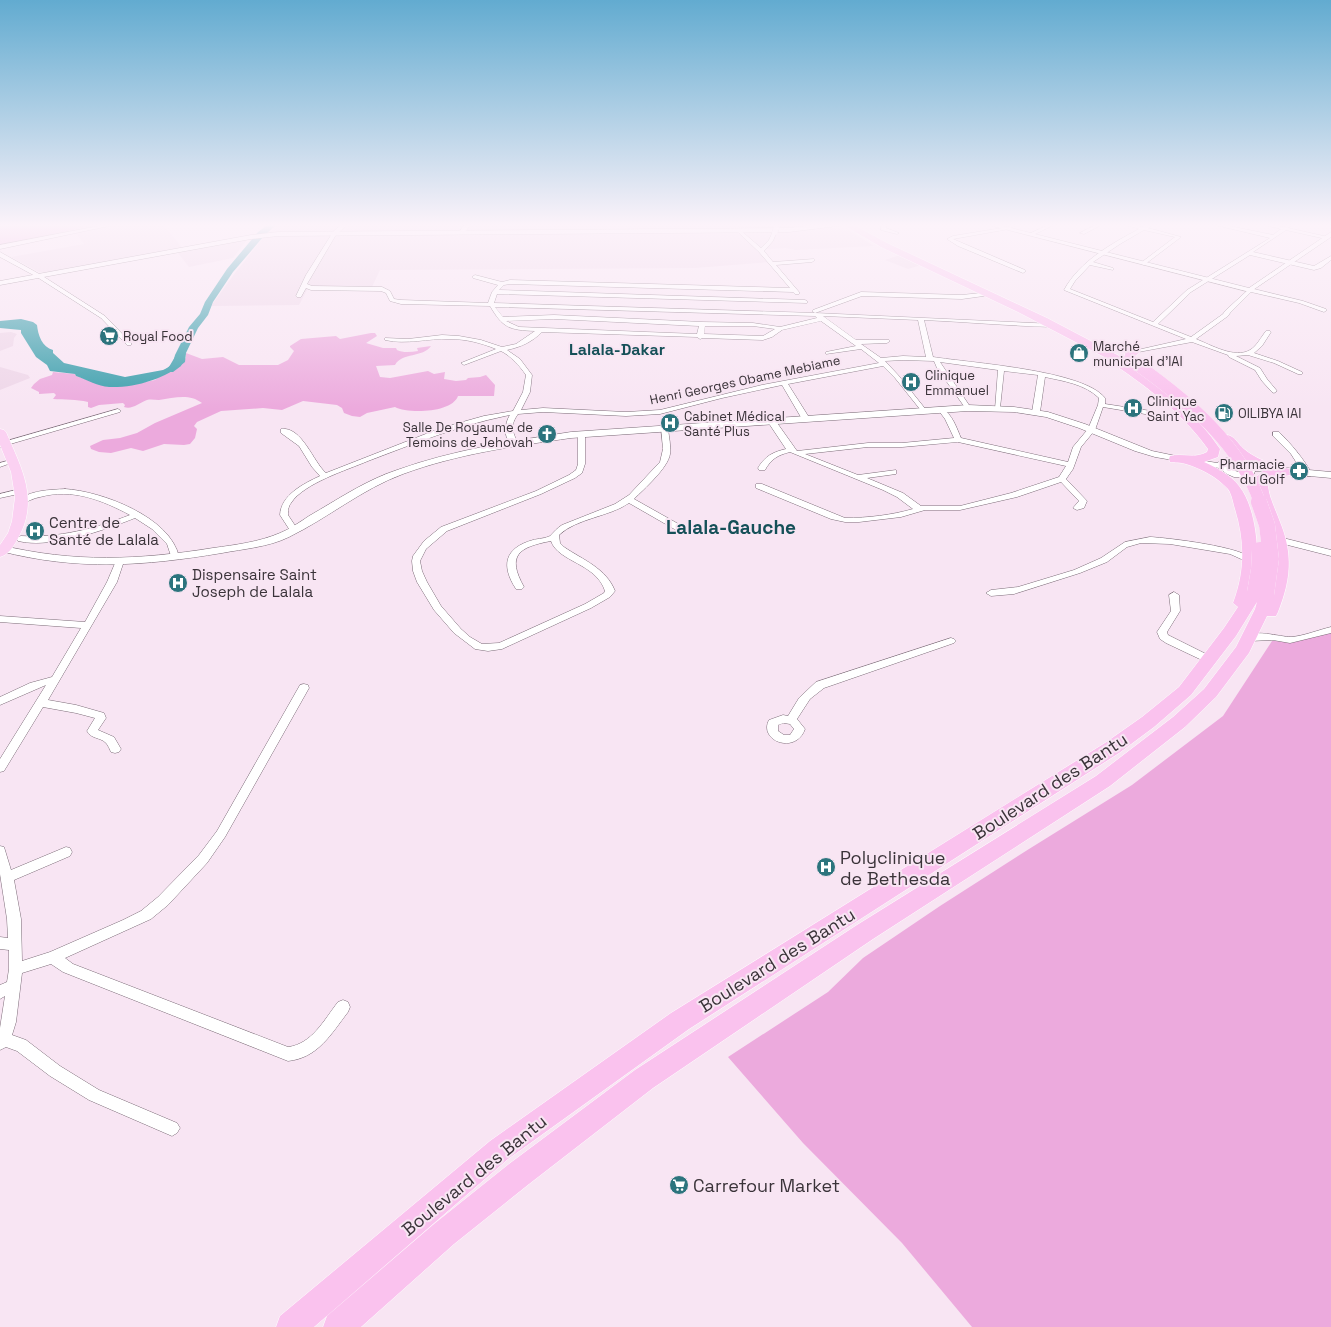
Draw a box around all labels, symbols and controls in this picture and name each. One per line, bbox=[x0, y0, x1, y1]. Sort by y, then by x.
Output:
supermarket icon: Royal Food bbox=[98, 325, 120, 347]
place label: Royal Food bbox=[123, 328, 193, 345]
place label: Marché municipal d'IAI bbox=[1093, 338, 1183, 370]
district label: Lalala-Dakar bbox=[569, 339, 665, 360]
shop icon: Marché municipal d'IAI bbox=[1068, 342, 1090, 364]
street label: Henri Georges Obame Mebiame bbox=[648, 351, 842, 409]
place label: Clinique Emmanuel bbox=[925, 367, 989, 399]
hospital icon: Clinique Emmanuel bbox=[900, 371, 922, 393]
place label: Clinique Saint Yac bbox=[1147, 393, 1205, 425]
hospital icon: Clinique Saint Yac bbox=[1122, 397, 1144, 419]
fuel station icon: OILIBYA IAI bbox=[1213, 402, 1235, 424]
place label: OILIBYA IAI bbox=[1238, 405, 1301, 422]
place label: Cabinet Médical Santé Plus bbox=[684, 408, 785, 440]
hospital icon: Cabinet Médical Santé Plus bbox=[659, 412, 681, 434]
place label: Salle De Royaume de Temoins de Jehovah bbox=[403, 419, 533, 451]
church icon: Salle De Royaume de Temoins de Jehovah bbox=[536, 423, 558, 445]
place label: Pharmacie du Golf bbox=[1220, 456, 1285, 488]
pharmacy icon: Pharmacie du Golf bbox=[1288, 460, 1310, 482]
place label: Centre de Santé de Lalala bbox=[49, 513, 159, 549]
district label: Lalala-Gauche bbox=[666, 515, 796, 540]
hospital icon: Centre de Santé de Lalala bbox=[24, 520, 46, 542]
place label: Dispensaire Saint Joseph de Lalala bbox=[192, 565, 317, 601]
hospital icon: Dispensaire Saint Joseph de Lalala bbox=[167, 572, 189, 594]
street label: Boulevard des Bantu bbox=[968, 727, 1132, 845]
place label: Polyclinique de Bethesda bbox=[840, 846, 950, 890]
hospital icon: Polyclinique de Bethesda bbox=[815, 856, 837, 878]
street label: Boulevard des Bantu bbox=[695, 903, 859, 1017]
street label: Boulevard des Bantu bbox=[397, 1109, 551, 1241]
supermarket icon: Carrefour Market bbox=[668, 1174, 690, 1196]
place label: Carrefour Market bbox=[693, 1174, 840, 1197]

